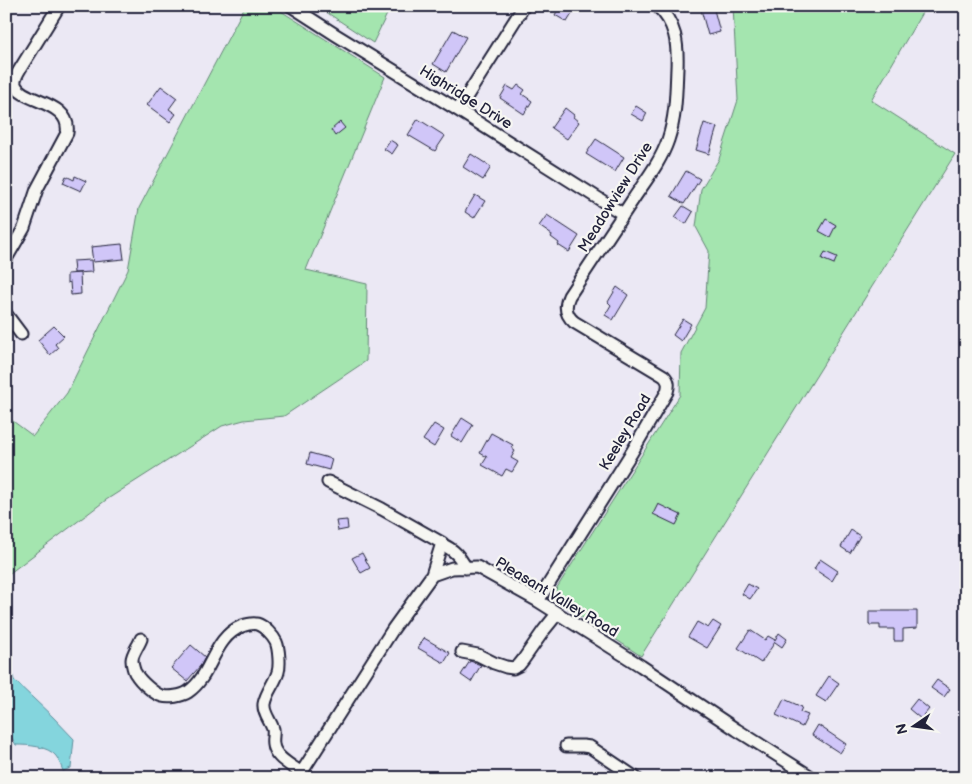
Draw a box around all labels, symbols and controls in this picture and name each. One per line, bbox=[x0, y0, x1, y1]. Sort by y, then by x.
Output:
street label: Highridge Drive bbox=[416, 61, 516, 134]
street label: Meadowview Drive bbox=[574, 139, 657, 256]
street label: Keeley Road bbox=[595, 391, 656, 474]
street label: Pleasant Valley Road bbox=[492, 553, 622, 642]
north arrow bbox=[890, 702, 940, 752]
text: N bbox=[892, 722, 911, 736]

